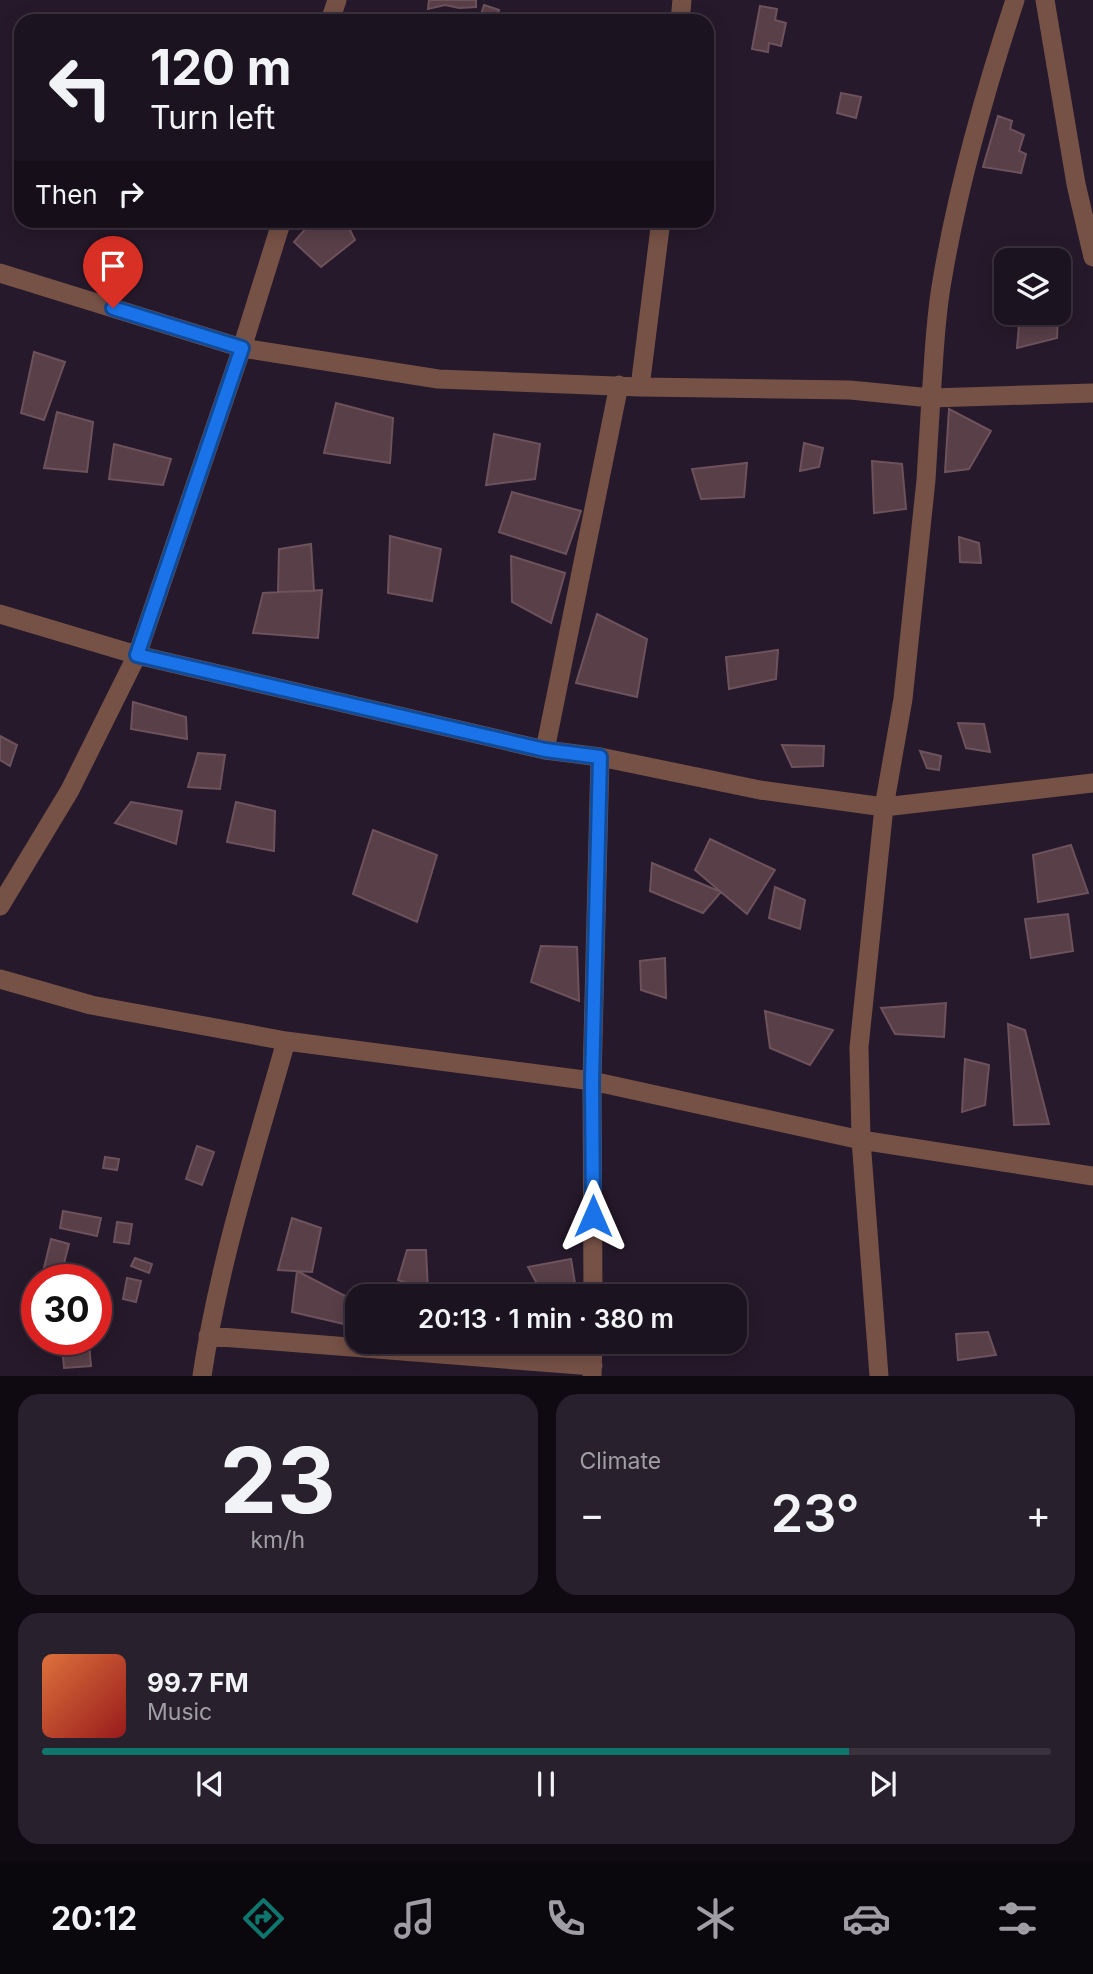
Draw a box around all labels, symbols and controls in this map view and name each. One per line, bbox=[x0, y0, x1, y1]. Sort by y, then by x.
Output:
text: 120 m bbox=[150, 38, 291, 97]
icon: left bbox=[35, 42, 126, 133]
text: Turn left bbox=[150, 98, 275, 137]
icon: right bbox=[112, 175, 150, 213]
text: Then bbox=[35, 179, 98, 210]
pin bbox=[83, 236, 143, 308]
icon: arrive bbox=[94, 247, 132, 285]
map controls bbox=[994, 248, 1071, 325]
button: layers bbox=[994, 248, 1071, 325]
position arrow bbox=[556, 1179, 630, 1253]
speed limit sign: 30 bbox=[21, 1264, 112, 1355]
text: 20:13 · 1 min · 380 m bbox=[418, 1303, 674, 1334]
text: 23 bbox=[220, 1425, 336, 1535]
text: Climate bbox=[580, 1447, 661, 1475]
text: 23° bbox=[771, 1482, 860, 1545]
text: − bbox=[580, 1491, 605, 1537]
text: + bbox=[1026, 1491, 1051, 1537]
text: km/h bbox=[250, 1526, 305, 1554]
text: 99.7 FM bbox=[147, 1667, 249, 1698]
text: Music bbox=[147, 1698, 212, 1726]
icon: previous bbox=[191, 1765, 229, 1803]
icon: pause bbox=[527, 1765, 565, 1803]
icon: next bbox=[864, 1765, 902, 1803]
icon: directions bbox=[239, 1894, 288, 1943]
icon: music bbox=[390, 1894, 439, 1943]
icon: phone bbox=[541, 1894, 590, 1943]
icon: climate bbox=[691, 1894, 740, 1943]
icon: car bbox=[842, 1894, 891, 1943]
icon: filters bbox=[993, 1894, 1042, 1943]
text: 20:12 bbox=[51, 1899, 137, 1938]

